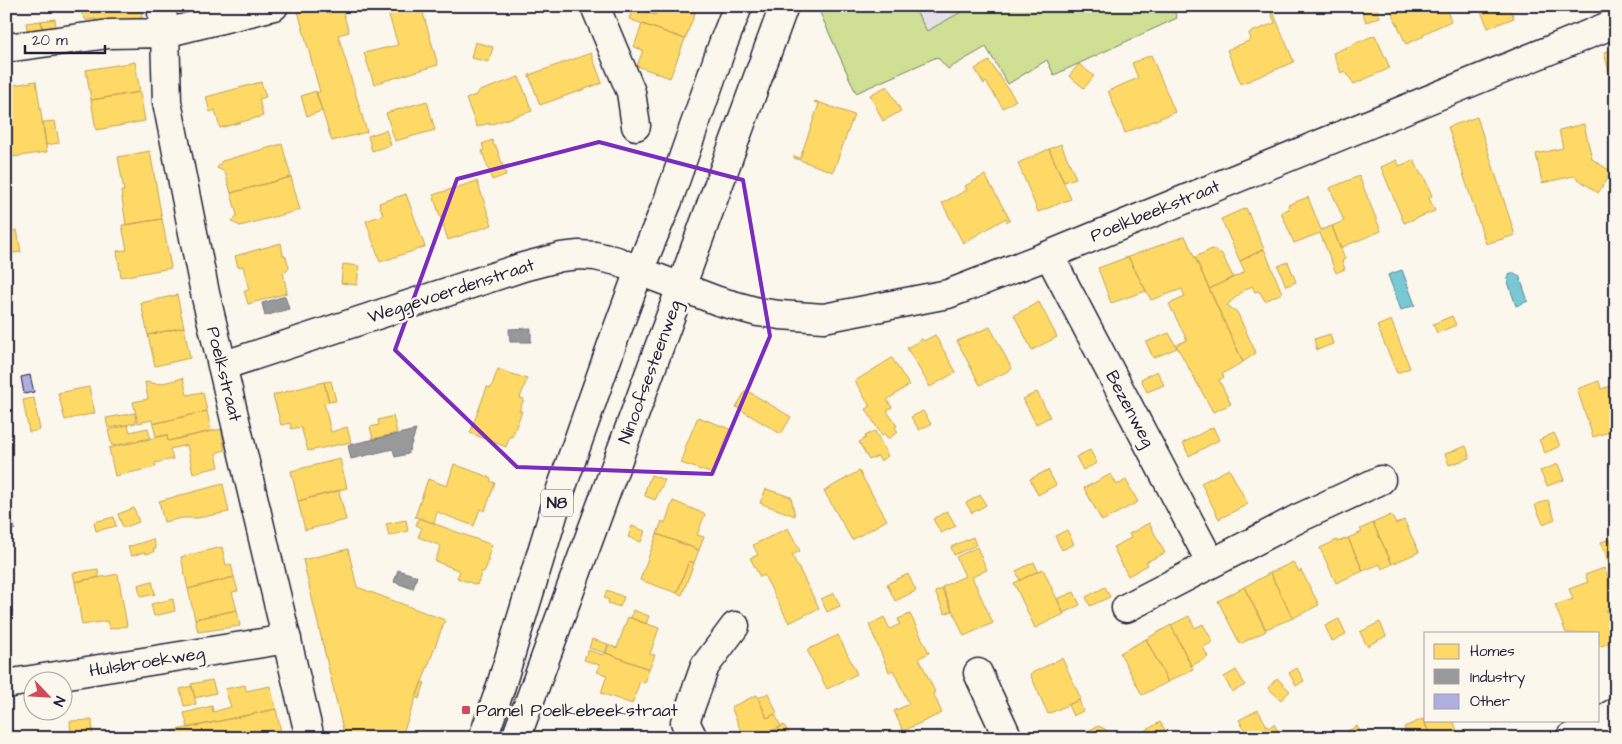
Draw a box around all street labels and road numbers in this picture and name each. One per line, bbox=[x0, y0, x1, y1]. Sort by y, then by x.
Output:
street label: Poelkbeekstraat bbox=[1086, 173, 1224, 248]
street label: Weggevoerdenstraat bbox=[364, 252, 539, 331]
street label: Ninoofsesteenweg bbox=[612, 297, 689, 448]
street label: Poelkstraat bbox=[200, 324, 248, 425]
street label: Bezenweg bbox=[1098, 366, 1161, 452]
road number: N8 bbox=[541, 489, 573, 516]
street label: Hulsbroekweg bbox=[88, 641, 207, 684]

